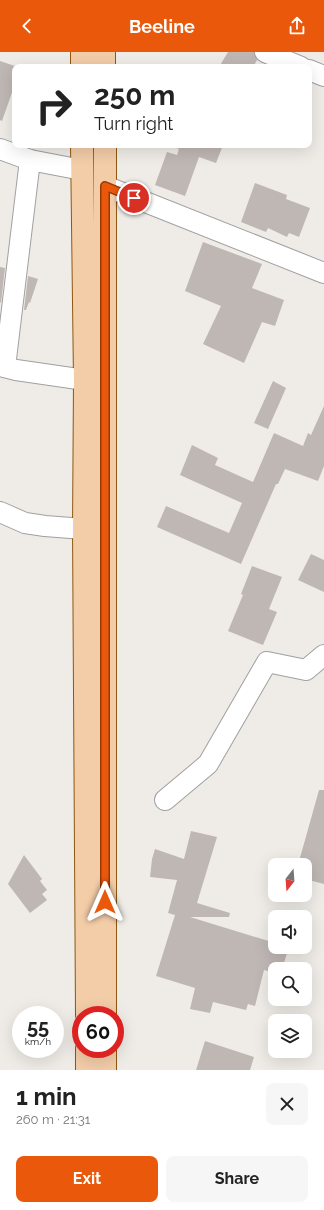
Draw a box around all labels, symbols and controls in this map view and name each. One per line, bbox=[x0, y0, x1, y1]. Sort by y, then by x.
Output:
icon: back bbox=[16, 15, 38, 37]
icon: share bbox=[286, 15, 308, 37]
text: Beeline bbox=[129, 16, 195, 37]
text: 250 m bbox=[94, 79, 175, 112]
icon: right bbox=[28, 80, 80, 132]
text: Turn right bbox=[94, 113, 173, 134]
pin bbox=[117, 181, 151, 215]
icon: arrive bbox=[123, 187, 145, 209]
north arrow bbox=[268, 858, 312, 902]
map controls bbox=[268, 858, 312, 1058]
position arrow bbox=[84, 881, 126, 923]
button: sound bbox=[268, 910, 312, 954]
button: search bbox=[268, 962, 312, 1006]
speed limit sign: 60 bbox=[72, 1006, 124, 1058]
button: layers bbox=[268, 1014, 312, 1058]
text: 55 bbox=[27, 1015, 49, 1039]
text: km/h bbox=[25, 1036, 51, 1047]
text: 1 min bbox=[16, 1082, 77, 1111]
button: close bbox=[266, 1083, 308, 1125]
text: 260 m · 21:31 bbox=[16, 1112, 90, 1127]
button: Exit bbox=[16, 1156, 158, 1202]
button: Share bbox=[166, 1156, 308, 1202]

